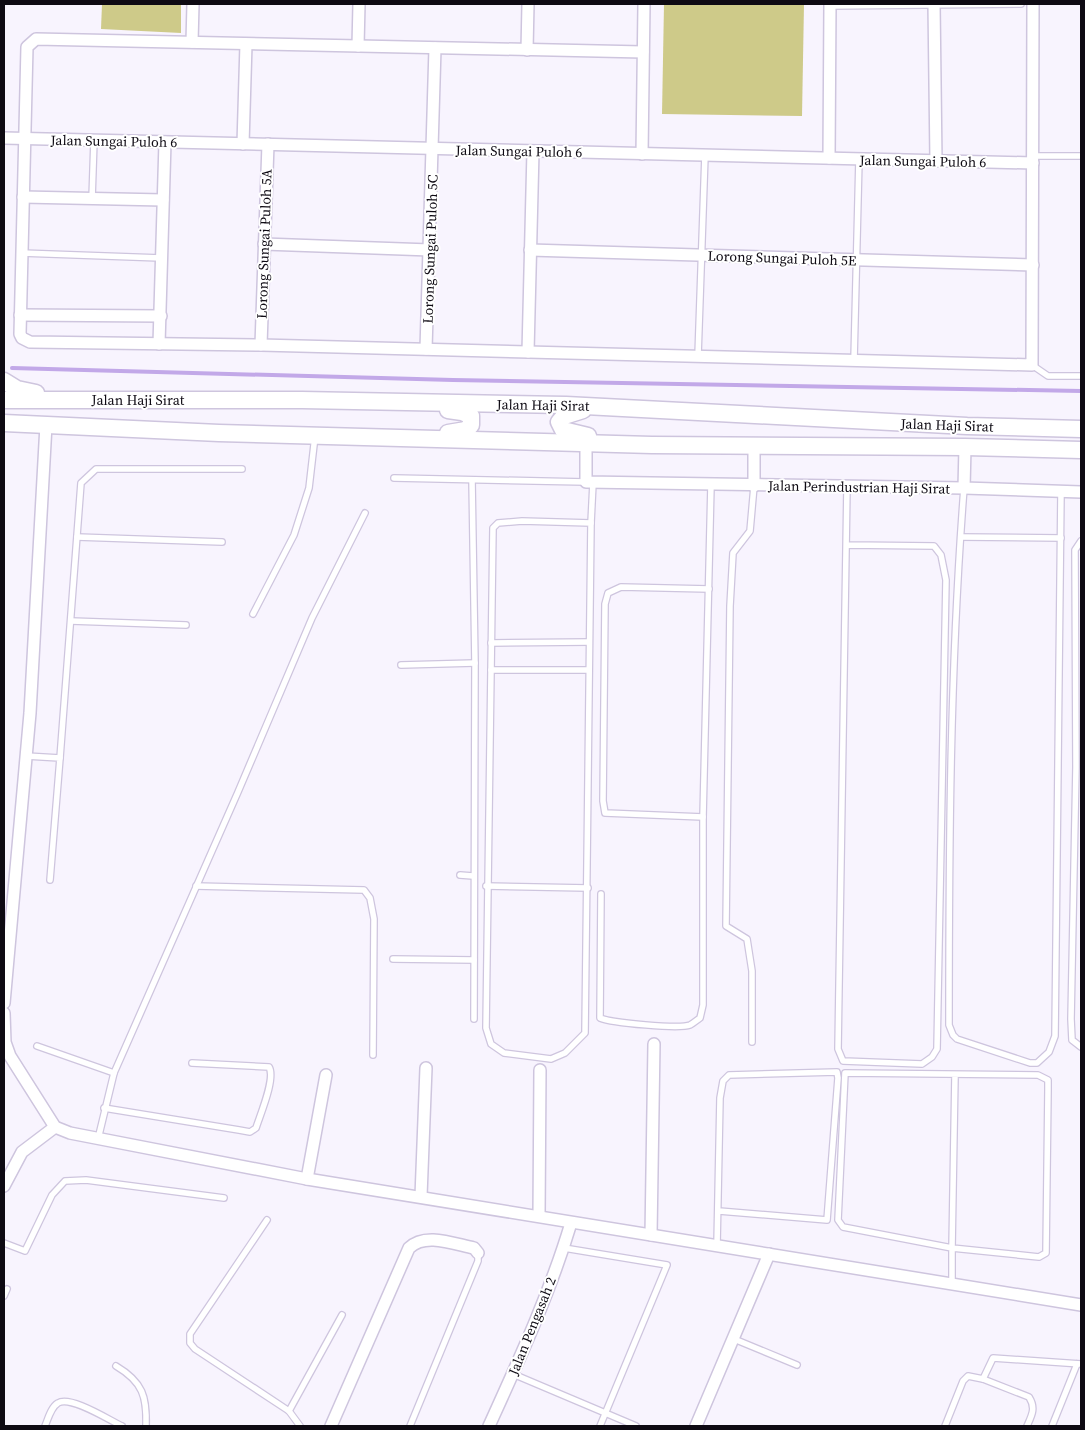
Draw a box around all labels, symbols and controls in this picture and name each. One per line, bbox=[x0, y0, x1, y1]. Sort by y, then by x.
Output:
street label: Jalan Sungai Puloh 6 bbox=[49, 130, 178, 152]
street label: Jalan Sungai Puloh 6 bbox=[454, 140, 583, 162]
street label: Jalan Sungai Puloh 6 bbox=[858, 150, 987, 172]
street label: Lorong Sungai Puloh 5A bbox=[251, 168, 277, 319]
street label: Lorong Sungai Puloh 5C bbox=[417, 174, 443, 324]
street label: Lorong Sungai Puloh 5E bbox=[707, 245, 857, 271]
street label: Jalan Haji Sirat bbox=[91, 390, 185, 410]
street label: Jalan Haji Sirat bbox=[495, 394, 590, 416]
street label: Jalan Haji Sirat bbox=[899, 413, 994, 437]
street label: Jalan Perindustrian Haji Sirat bbox=[767, 475, 951, 499]
street label: Jalan Pengasah 2 bbox=[503, 1274, 561, 1379]

